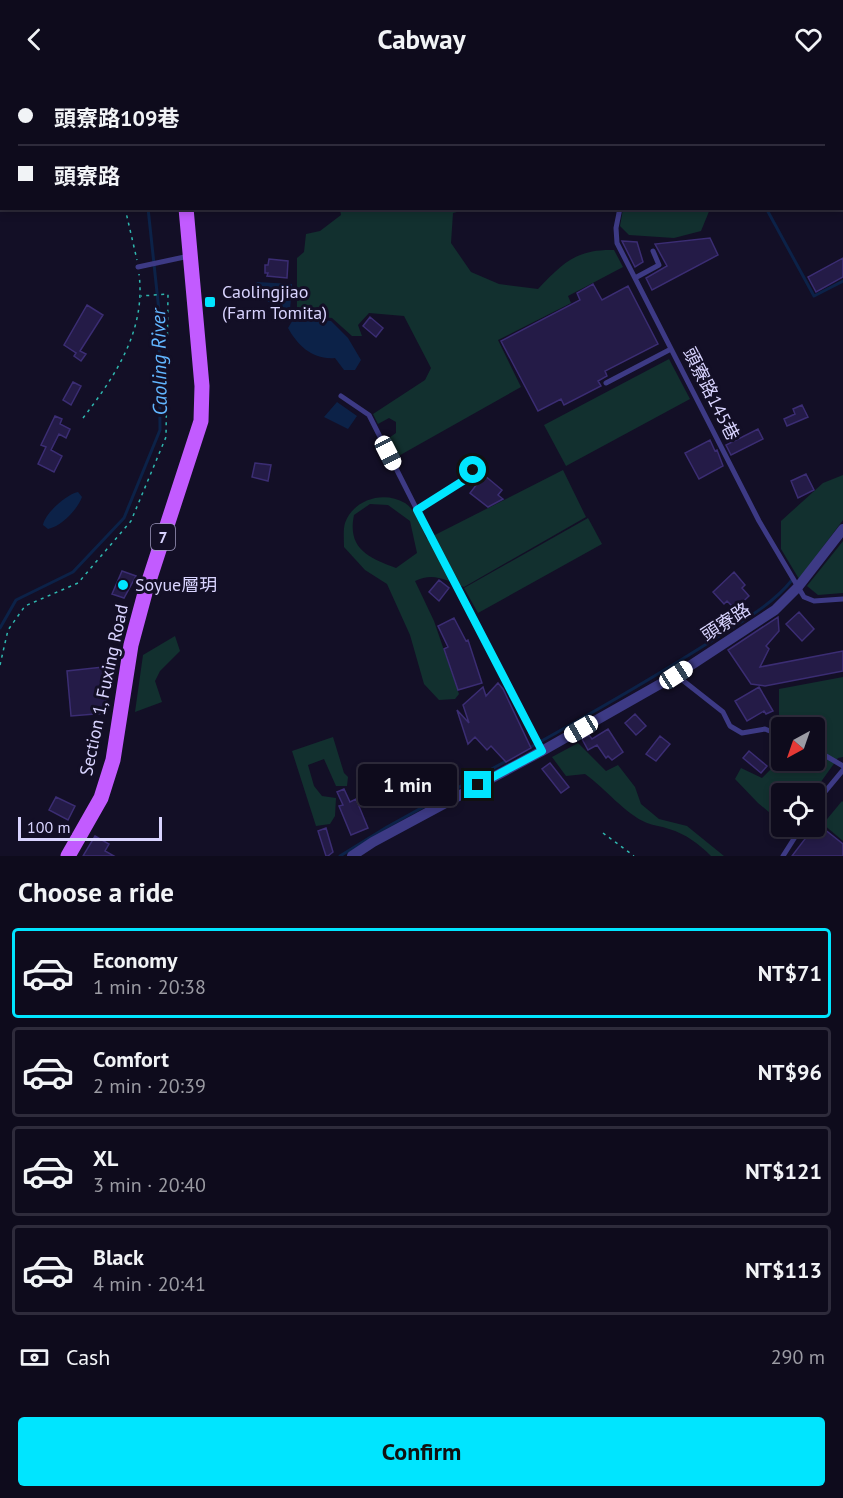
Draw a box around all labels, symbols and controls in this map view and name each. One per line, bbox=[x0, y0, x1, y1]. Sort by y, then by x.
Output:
text: Cabway bbox=[377, 22, 466, 56]
icon: back bbox=[18, 23, 51, 56]
icon: heart bbox=[792, 23, 825, 56]
text: 頭寮路109巷 bbox=[54, 104, 179, 132]
text: 頭寮路 bbox=[54, 162, 120, 190]
place label: Caolingjiao (Farm Tomita) bbox=[222, 280, 327, 324]
marker: Caolingjiao (Farm Tomita) bbox=[203, 295, 217, 309]
water label: Caoling River bbox=[145, 307, 173, 416]
street label: 頭寮路145巷 bbox=[678, 343, 745, 444]
car bbox=[372, 433, 404, 473]
route start bbox=[459, 456, 486, 483]
road number: 7 bbox=[151, 524, 175, 550]
place label: Soyue層玥 bbox=[135, 573, 217, 596]
marker: Soyue層玥 bbox=[116, 578, 130, 592]
street label: 頭寮路 bbox=[697, 597, 755, 646]
street label: Section 1, Fuxing Road bbox=[74, 602, 133, 778]
car bbox=[656, 658, 696, 692]
car bbox=[561, 712, 601, 746]
north arrow bbox=[771, 717, 825, 771]
map controls bbox=[771, 717, 825, 837]
callout: 1 min bbox=[358, 764, 457, 806]
route end bbox=[464, 771, 491, 798]
text: 1 min bbox=[383, 772, 432, 798]
button: locate bbox=[771, 783, 825, 837]
scale bar bbox=[18, 814, 162, 842]
text: 100 m bbox=[27, 817, 70, 837]
text: Choose a ride bbox=[18, 875, 174, 909]
icon: car bbox=[21, 946, 75, 1000]
text: Economy bbox=[93, 946, 177, 974]
text: NT$71 bbox=[758, 959, 822, 987]
text: 1 min · 20:38 bbox=[93, 974, 206, 1000]
icon: car bbox=[21, 1045, 75, 1099]
text: Comfort bbox=[93, 1045, 169, 1073]
text: NT$96 bbox=[758, 1058, 822, 1086]
text: 2 min · 20:39 bbox=[93, 1073, 206, 1099]
icon: car bbox=[21, 1144, 75, 1198]
text: XL bbox=[93, 1144, 118, 1172]
text: NT$121 bbox=[745, 1157, 822, 1185]
text: 3 min · 20:40 bbox=[93, 1172, 206, 1198]
icon: car bbox=[21, 1243, 75, 1297]
text: Black bbox=[93, 1243, 144, 1271]
text: NT$113 bbox=[745, 1256, 822, 1284]
text: 4 min · 20:41 bbox=[93, 1271, 206, 1297]
icon: cash bbox=[18, 1341, 51, 1374]
text: Cash bbox=[66, 1343, 110, 1371]
text: 290 m bbox=[771, 1344, 825, 1370]
button: Confirm bbox=[18, 1417, 825, 1486]

